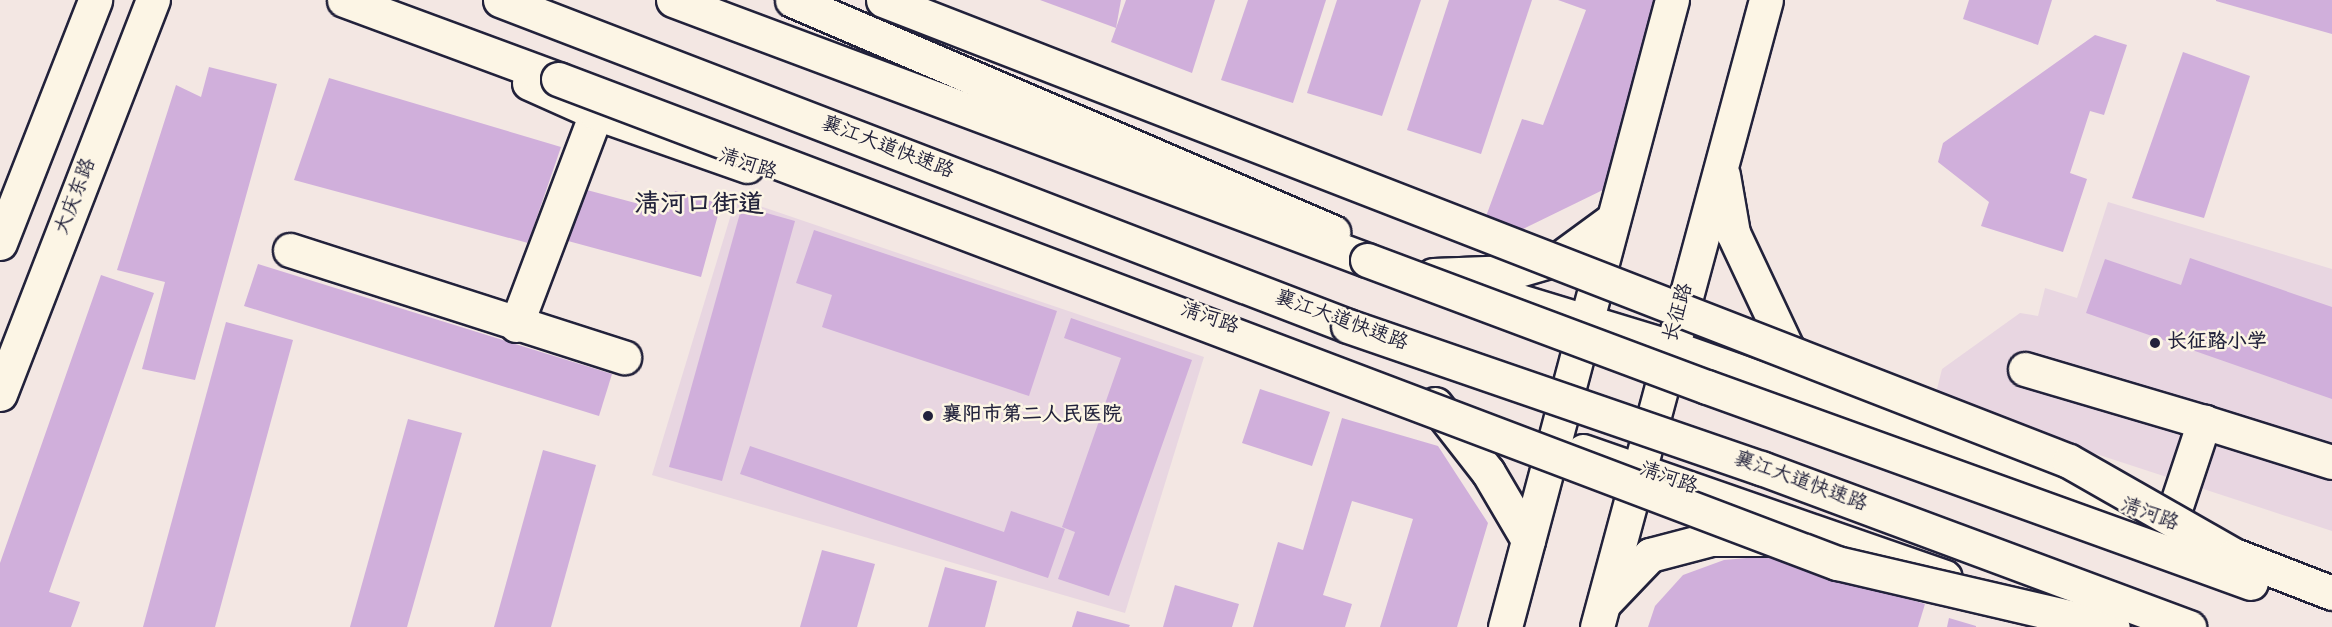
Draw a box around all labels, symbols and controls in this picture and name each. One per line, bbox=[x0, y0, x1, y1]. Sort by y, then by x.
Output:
street label: 襄江大道快速路 bbox=[817, 113, 957, 185]
street label: 清河路 bbox=[715, 145, 779, 187]
street label: 大庆东路 bbox=[51, 155, 103, 239]
district label: 清河口街道 bbox=[634, 192, 764, 224]
street label: 长征路 bbox=[1660, 281, 1700, 345]
street label: 襄江大道快速路 bbox=[1271, 287, 1411, 357]
street label: 清河路 bbox=[1177, 299, 1241, 341]
place label: 长征路小学 bbox=[2167, 331, 2267, 355]
marker: 长征路小学 bbox=[2148, 336, 2162, 350]
place label: 襄阳市第二人民医院 bbox=[942, 404, 1122, 428]
marker: 襄阳市第二人民医院 bbox=[919, 407, 937, 425]
street label: 襄江大道快速路 bbox=[1730, 448, 1870, 518]
street label: 清河路 bbox=[1636, 459, 1700, 501]
street label: 清河路 bbox=[2117, 494, 2181, 538]

